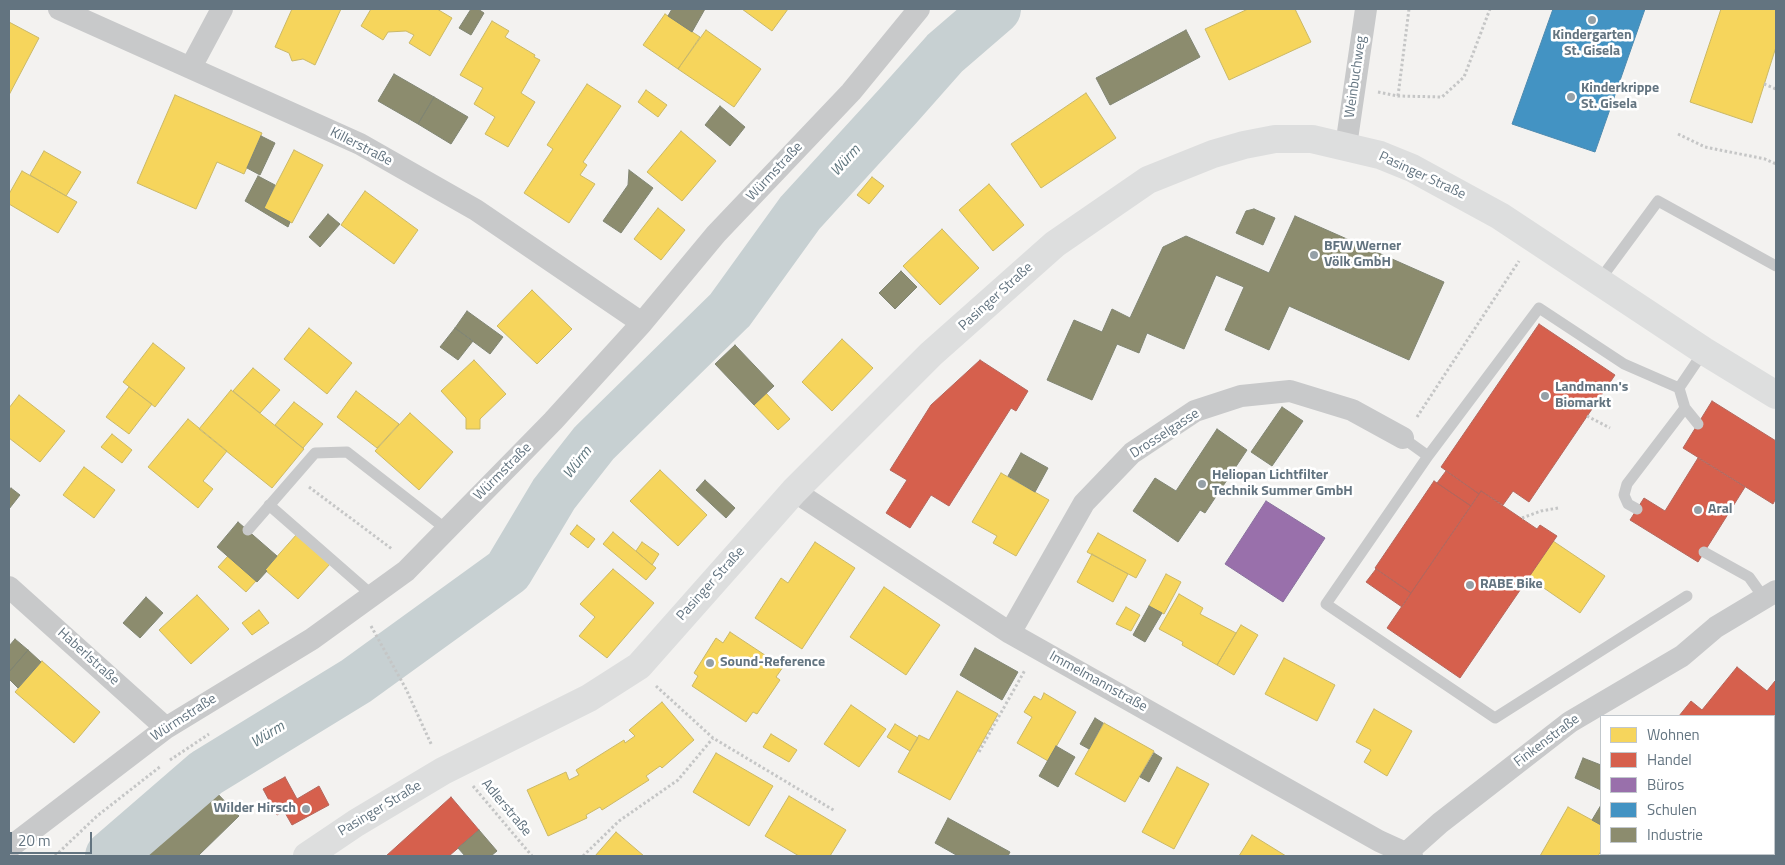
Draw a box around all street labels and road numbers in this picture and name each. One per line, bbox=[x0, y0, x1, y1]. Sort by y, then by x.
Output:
street label: Weinbuchweg bbox=[1342, 35, 1370, 119]
street label: Killerstraße bbox=[327, 124, 395, 170]
street label: Würmstraße bbox=[743, 139, 807, 205]
street label: Pasinger Straße bbox=[1376, 149, 1468, 203]
street label: Pasinger Straße bbox=[955, 259, 1037, 335]
street label: Drosselgasse bbox=[1127, 406, 1203, 462]
street label: Würmstraße bbox=[471, 440, 535, 504]
street label: Pasinger Straße bbox=[673, 543, 749, 625]
street label: Haberlstraße bbox=[54, 625, 122, 689]
street label: Immelmannstraße bbox=[1046, 648, 1150, 716]
street label: Würmstraße bbox=[148, 691, 220, 745]
street label: Finkenstraße bbox=[1511, 711, 1583, 771]
street label: Adlerstraße bbox=[477, 776, 535, 840]
street label: Pasinger Straße bbox=[335, 778, 425, 840]

